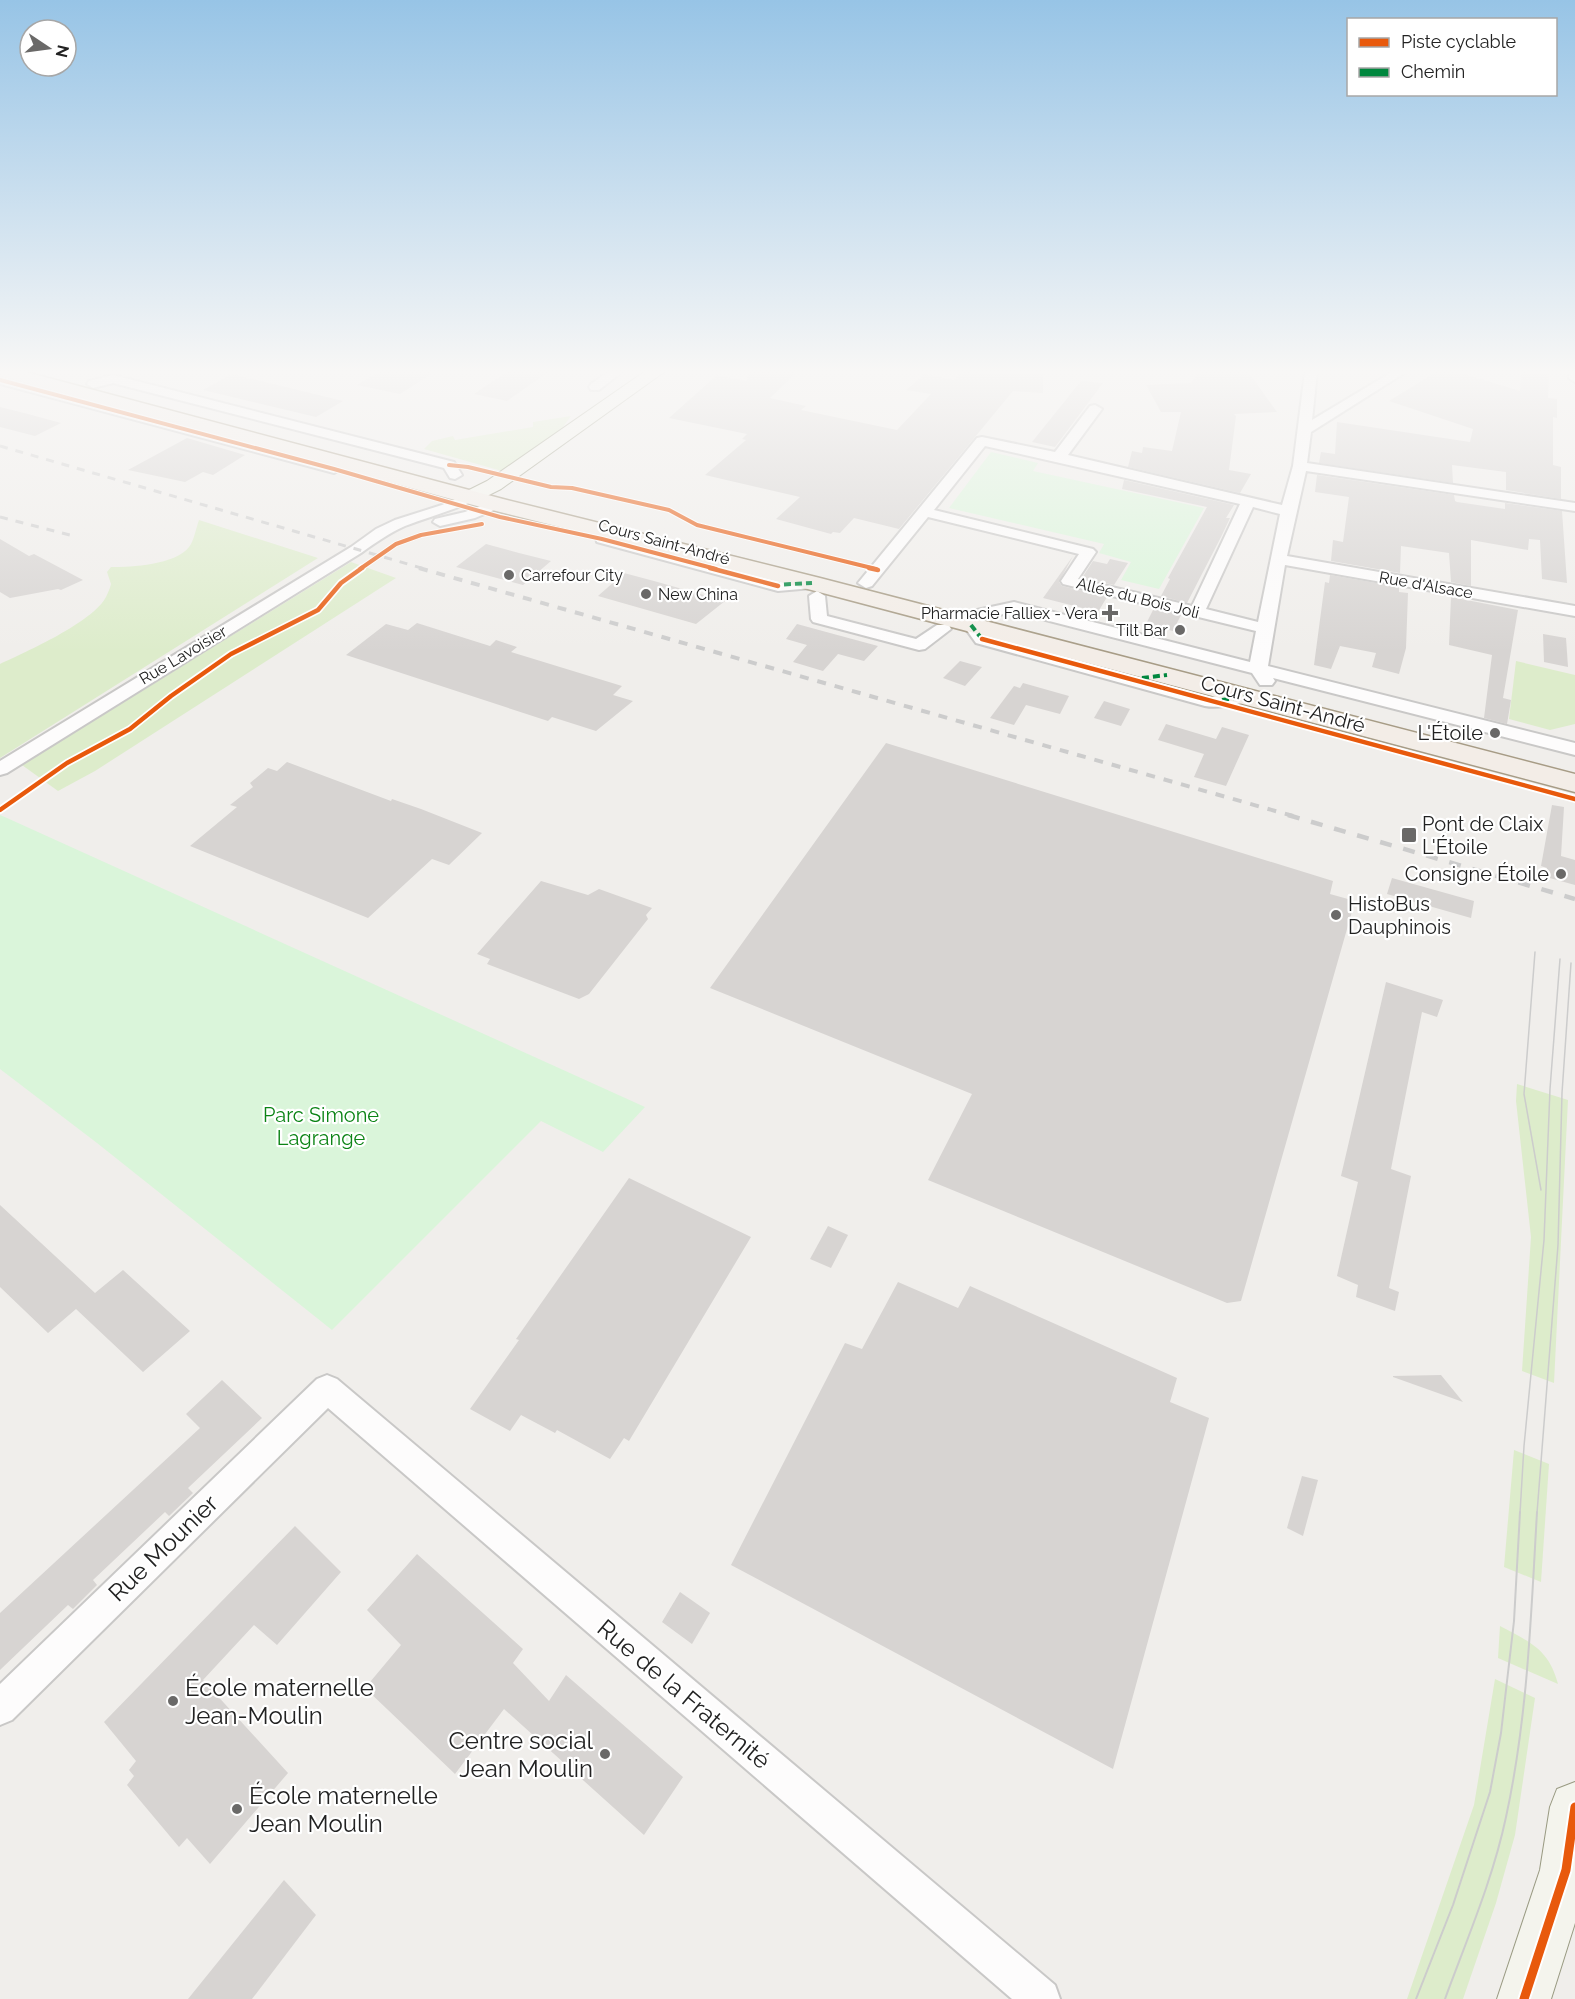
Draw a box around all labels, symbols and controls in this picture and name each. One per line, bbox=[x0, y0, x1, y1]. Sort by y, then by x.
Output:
north arrow bbox=[18, 18, 78, 78]
legend bbox=[1347, 18, 1557, 96]
text: Piste cyclable bbox=[1401, 31, 1517, 52]
text: N bbox=[51, 43, 73, 59]
text: Chemin bbox=[1401, 61, 1465, 82]
street label: Cours Saint-André bbox=[596, 515, 732, 569]
place label: Carrefour City bbox=[521, 566, 623, 585]
street label: Rue d'Alsace bbox=[1378, 567, 1474, 603]
marker: Carrefour City bbox=[502, 568, 516, 582]
street label: Allée du Bois Joli bbox=[1075, 574, 1201, 622]
place label: New China bbox=[658, 585, 738, 604]
marker: New China bbox=[639, 587, 653, 601]
place label: Pharmacie Falliex - Vera bbox=[921, 604, 1098, 623]
marker: Pharmacie Falliex - Vera bbox=[1103, 606, 1117, 620]
street label: Rue Lavoisier bbox=[136, 621, 230, 689]
place label: Tilt Bar bbox=[1116, 621, 1168, 640]
marker: Tilt Bar bbox=[1173, 623, 1187, 637]
street label: Cours Saint-André bbox=[1198, 671, 1368, 738]
place label: L'Étoile bbox=[1417, 721, 1483, 745]
marker: L'Étoile bbox=[1488, 726, 1502, 740]
place label: Pont de Claix L'Étoile bbox=[1422, 812, 1543, 859]
marker: Pont de Claix L'Étoile bbox=[1400, 826, 1418, 844]
place label: Consigne Étoile bbox=[1405, 862, 1549, 886]
marker: Consigne Étoile bbox=[1554, 867, 1568, 881]
place label: HistoBus Dauphinois bbox=[1348, 892, 1451, 939]
marker: HistoBus Dauphinois bbox=[1329, 908, 1343, 922]
park label: Parc Simone Lagrange bbox=[263, 1103, 379, 1150]
street label: Rue Mounier bbox=[102, 1488, 224, 1607]
street label: Rue de la Fraternité bbox=[592, 1613, 776, 1775]
place label: École maternelle Jean-Moulin bbox=[185, 1673, 374, 1730]
marker: École maternelle Jean-Moulin bbox=[166, 1694, 180, 1708]
place label: Centre social Jean Moulin bbox=[448, 1726, 593, 1783]
marker: Centre social Jean Moulin bbox=[598, 1747, 612, 1761]
place label: École maternelle Jean Moulin bbox=[249, 1781, 438, 1838]
marker: École maternelle Jean Moulin bbox=[230, 1802, 244, 1816]

